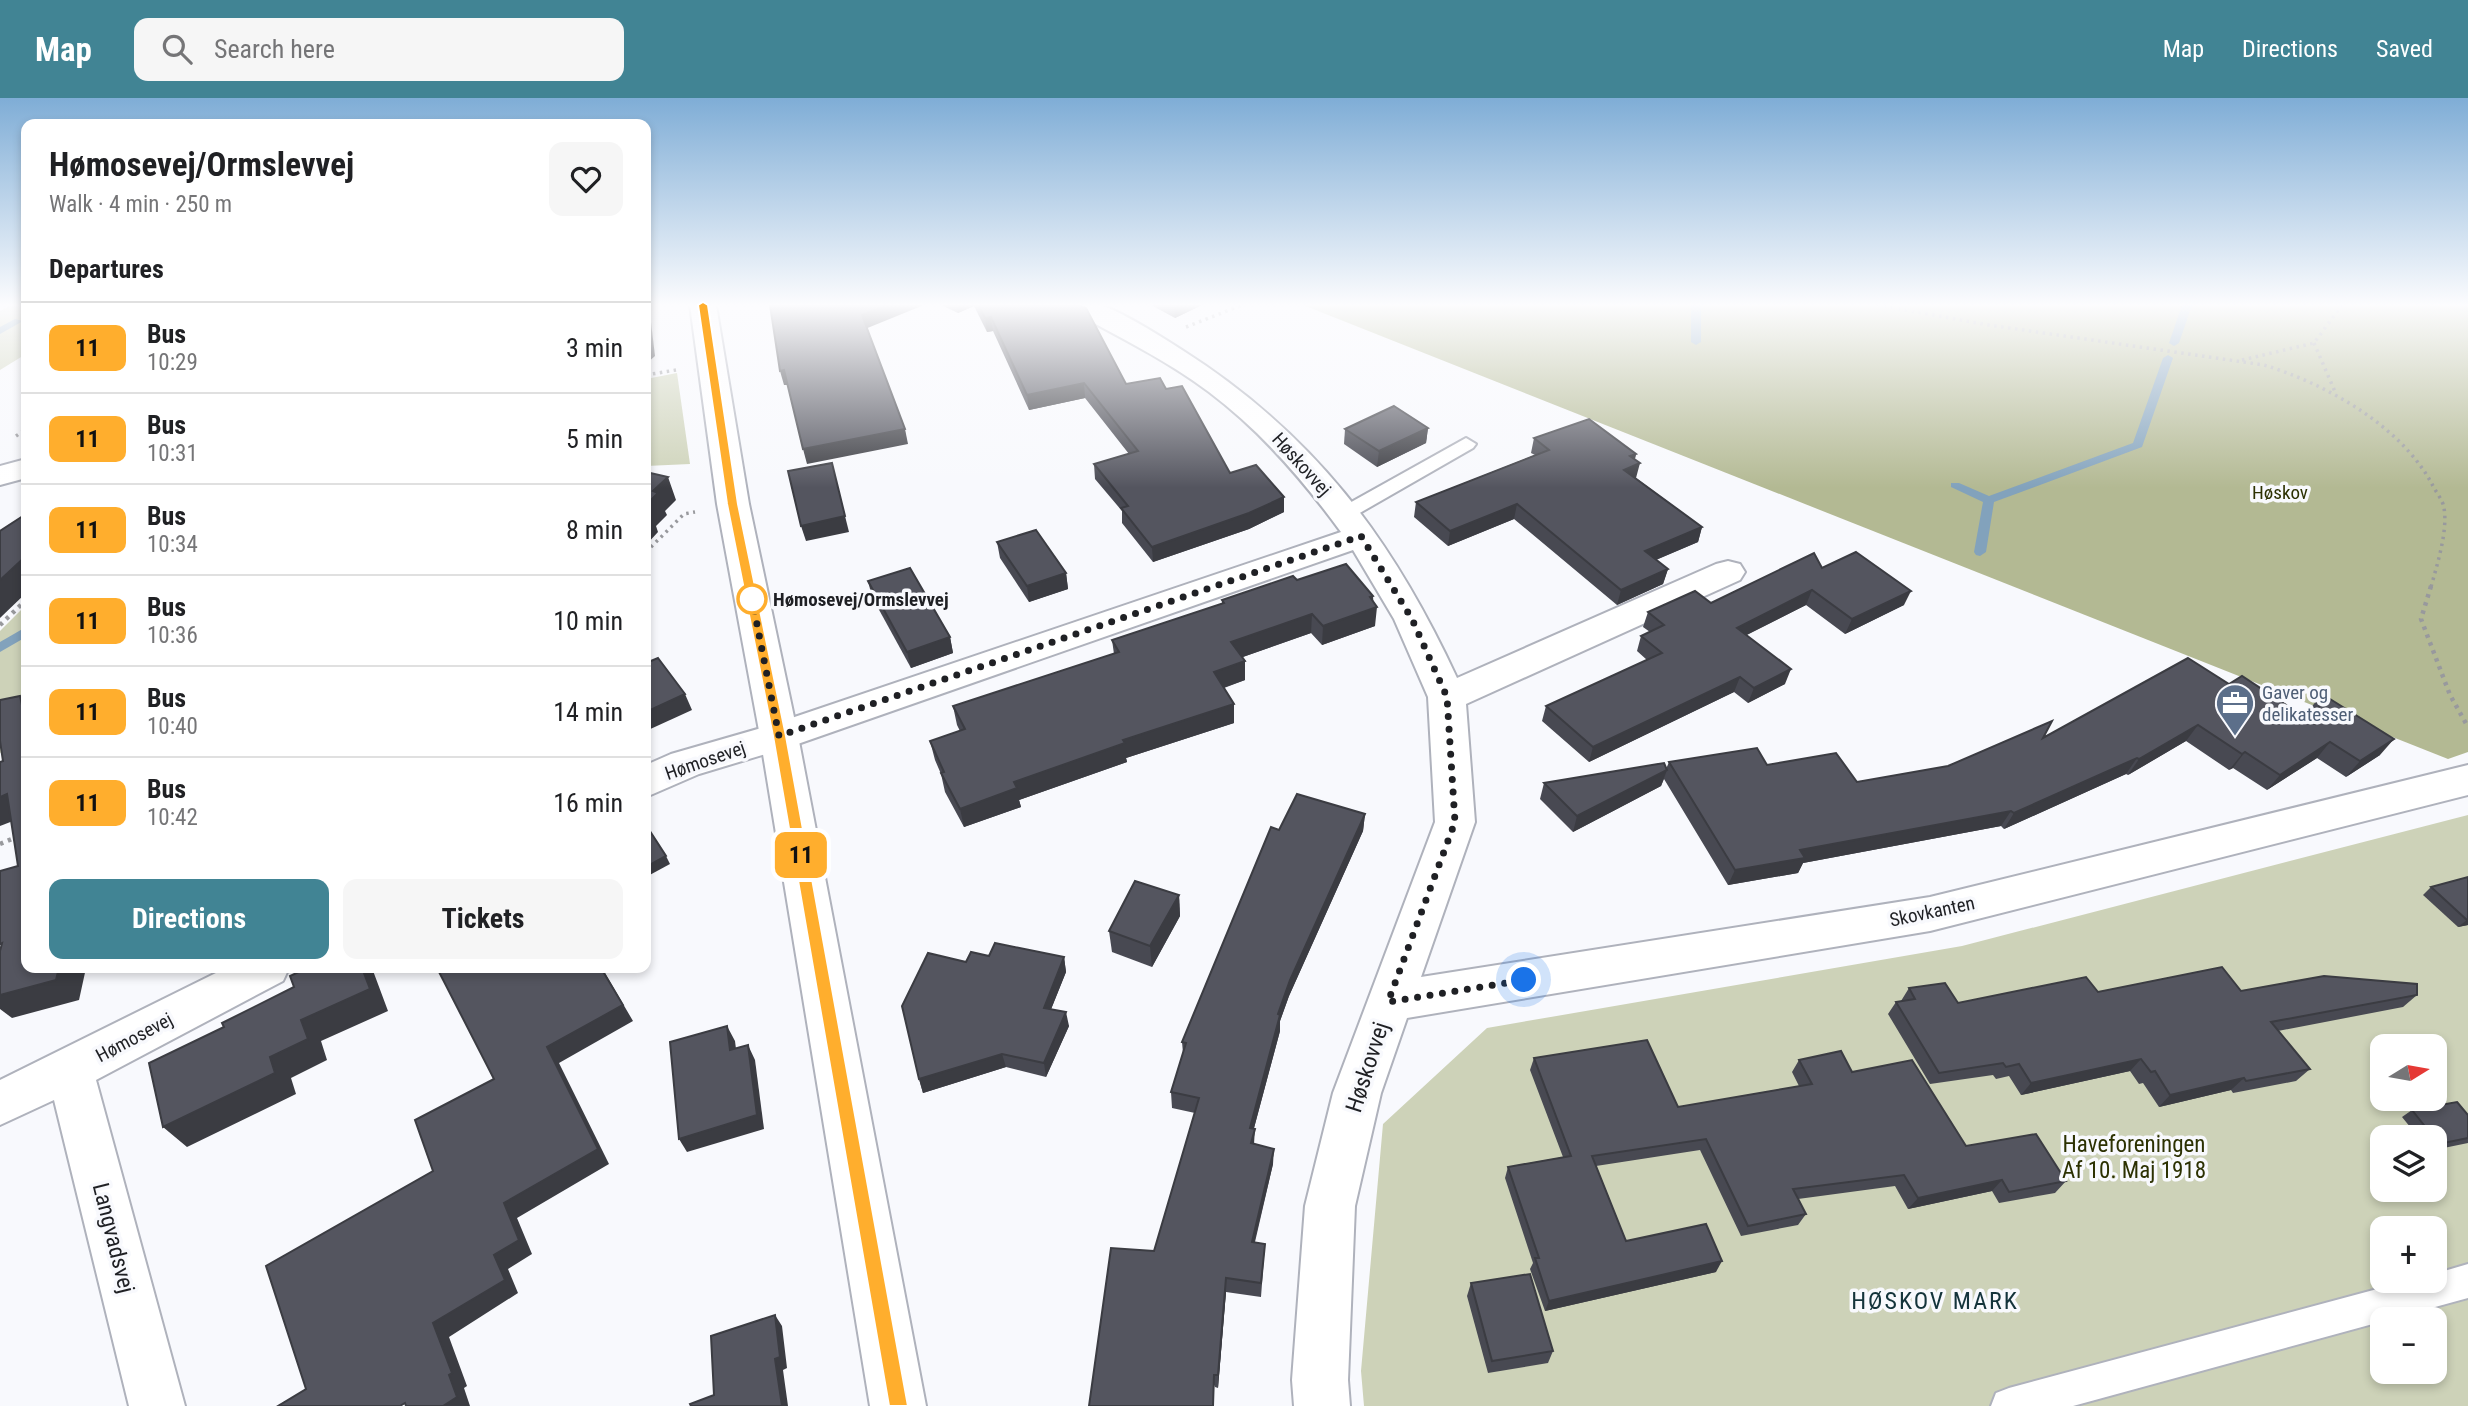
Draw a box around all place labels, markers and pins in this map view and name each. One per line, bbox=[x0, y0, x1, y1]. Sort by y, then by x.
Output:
marker: Hømosevej/Ormslevvej bbox=[737, 584, 767, 614]
place label: Hømosevej/Ormslevvej bbox=[773, 588, 949, 611]
place label: Gaver og delikatesser bbox=[2262, 681, 2353, 726]
office icon: Gaver og delikatesser bbox=[2214, 682, 2256, 737]

